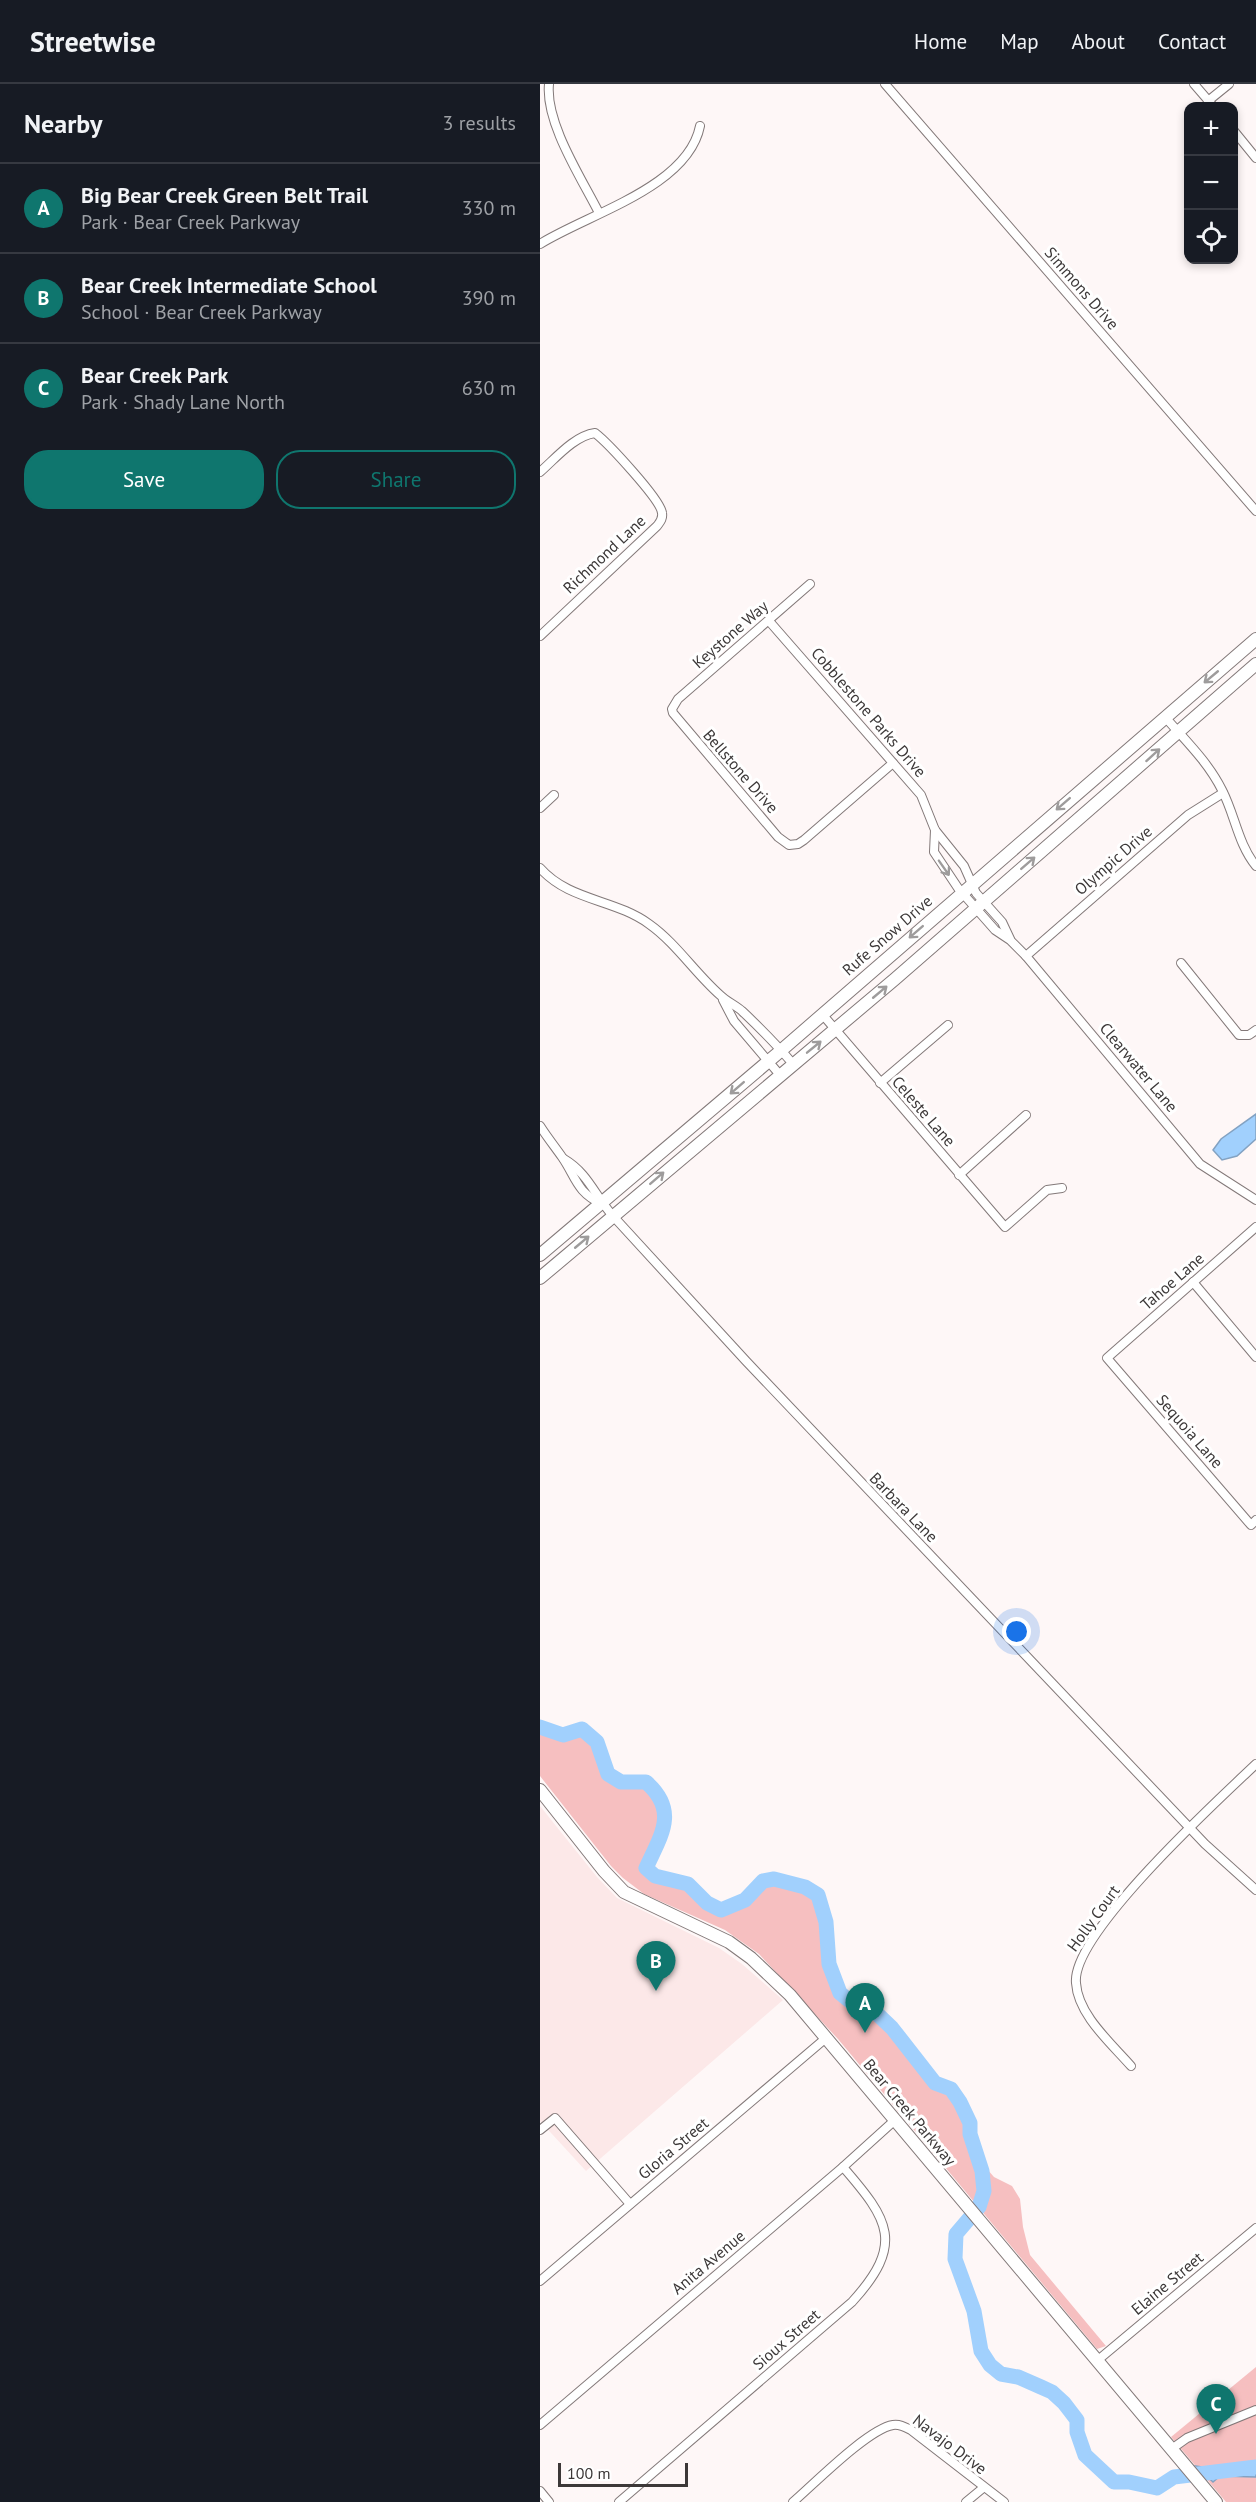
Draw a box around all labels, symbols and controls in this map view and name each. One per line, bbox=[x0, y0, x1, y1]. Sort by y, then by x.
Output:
text: Streetwise bbox=[30, 23, 156, 60]
text: Home bbox=[914, 28, 967, 55]
text: Map bbox=[1000, 28, 1039, 55]
text: About bbox=[1072, 28, 1125, 55]
text: Contact bbox=[1158, 28, 1226, 55]
map controls bbox=[1184, 102, 1238, 264]
button: + bbox=[1184, 102, 1238, 156]
text: Nearby bbox=[24, 107, 102, 140]
text: 3 results bbox=[443, 110, 516, 136]
button: − bbox=[1184, 156, 1238, 210]
text: Big Bear Creek Green Belt Trail bbox=[81, 181, 368, 209]
text: A bbox=[37, 195, 50, 221]
text: 330 m bbox=[462, 195, 516, 221]
text: Park · Bear Creek Parkway bbox=[81, 209, 300, 235]
button: locate bbox=[1184, 210, 1238, 264]
street label: Simmons Drive bbox=[1041, 243, 1123, 333]
text: Bear Creek Intermediate School bbox=[81, 271, 377, 299]
text: B bbox=[38, 285, 49, 311]
text: 390 m bbox=[462, 285, 516, 311]
text: School · Bear Creek Parkway bbox=[81, 299, 322, 325]
text: Bear Creek Park bbox=[81, 361, 228, 389]
text: C bbox=[38, 375, 49, 401]
text: 630 m bbox=[462, 375, 516, 401]
text: Park · Shady Lane North bbox=[81, 389, 285, 415]
button: Save bbox=[24, 450, 264, 509]
button: Share bbox=[276, 450, 516, 509]
street label: Richmond Lane bbox=[559, 511, 649, 597]
street label: Keystone Way bbox=[688, 595, 772, 672]
street label: Cobblestone Parks Drive bbox=[807, 643, 931, 781]
one-way arrow bbox=[1203, 671, 1219, 684]
street label: Bellstone Drive bbox=[699, 725, 783, 817]
one-way arrow bbox=[1145, 748, 1160, 762]
one-way arrow bbox=[1056, 797, 1071, 811]
street label: Olympic Drive bbox=[1070, 821, 1156, 899]
one-way arrow bbox=[1020, 856, 1035, 870]
one-way arrow bbox=[938, 859, 950, 875]
street label: Rufe Snow Drive bbox=[838, 891, 936, 979]
one-way arrow bbox=[909, 925, 924, 939]
one-way arrow bbox=[872, 985, 887, 999]
street label: Clearwater Lane bbox=[1096, 1018, 1182, 1116]
one-way arrow bbox=[806, 1040, 822, 1053]
street label: Celeste Lane bbox=[888, 1072, 960, 1150]
one-way arrow bbox=[729, 1081, 745, 1094]
one-way arrow bbox=[649, 1171, 665, 1184]
one-way arrow bbox=[574, 1235, 589, 1249]
street label: Tahoe Lane bbox=[1136, 1248, 1208, 1314]
street label: Sequoia Lane bbox=[1152, 1390, 1228, 1472]
street label: Barbara Lane bbox=[866, 1468, 942, 1546]
your location bbox=[1002, 1617, 1031, 1646]
street label: Holly Court bbox=[1062, 1881, 1124, 1955]
pin: B bbox=[636, 1942, 676, 1991]
pin: A bbox=[846, 1984, 884, 2033]
street label: Bear Creek Parkway bbox=[859, 2054, 961, 2170]
street label: Gloria Street bbox=[634, 2112, 713, 2183]
street label: Anita Avenue bbox=[667, 2226, 749, 2298]
street label: Elaine Street bbox=[1127, 2247, 1207, 2319]
street label: Sioux Street bbox=[748, 2304, 824, 2374]
pin: C bbox=[1196, 2384, 1236, 2434]
street label: Navajo Drive bbox=[909, 2410, 991, 2478]
scale bar bbox=[558, 2460, 688, 2488]
text: 100 m bbox=[567, 2463, 610, 2483]

